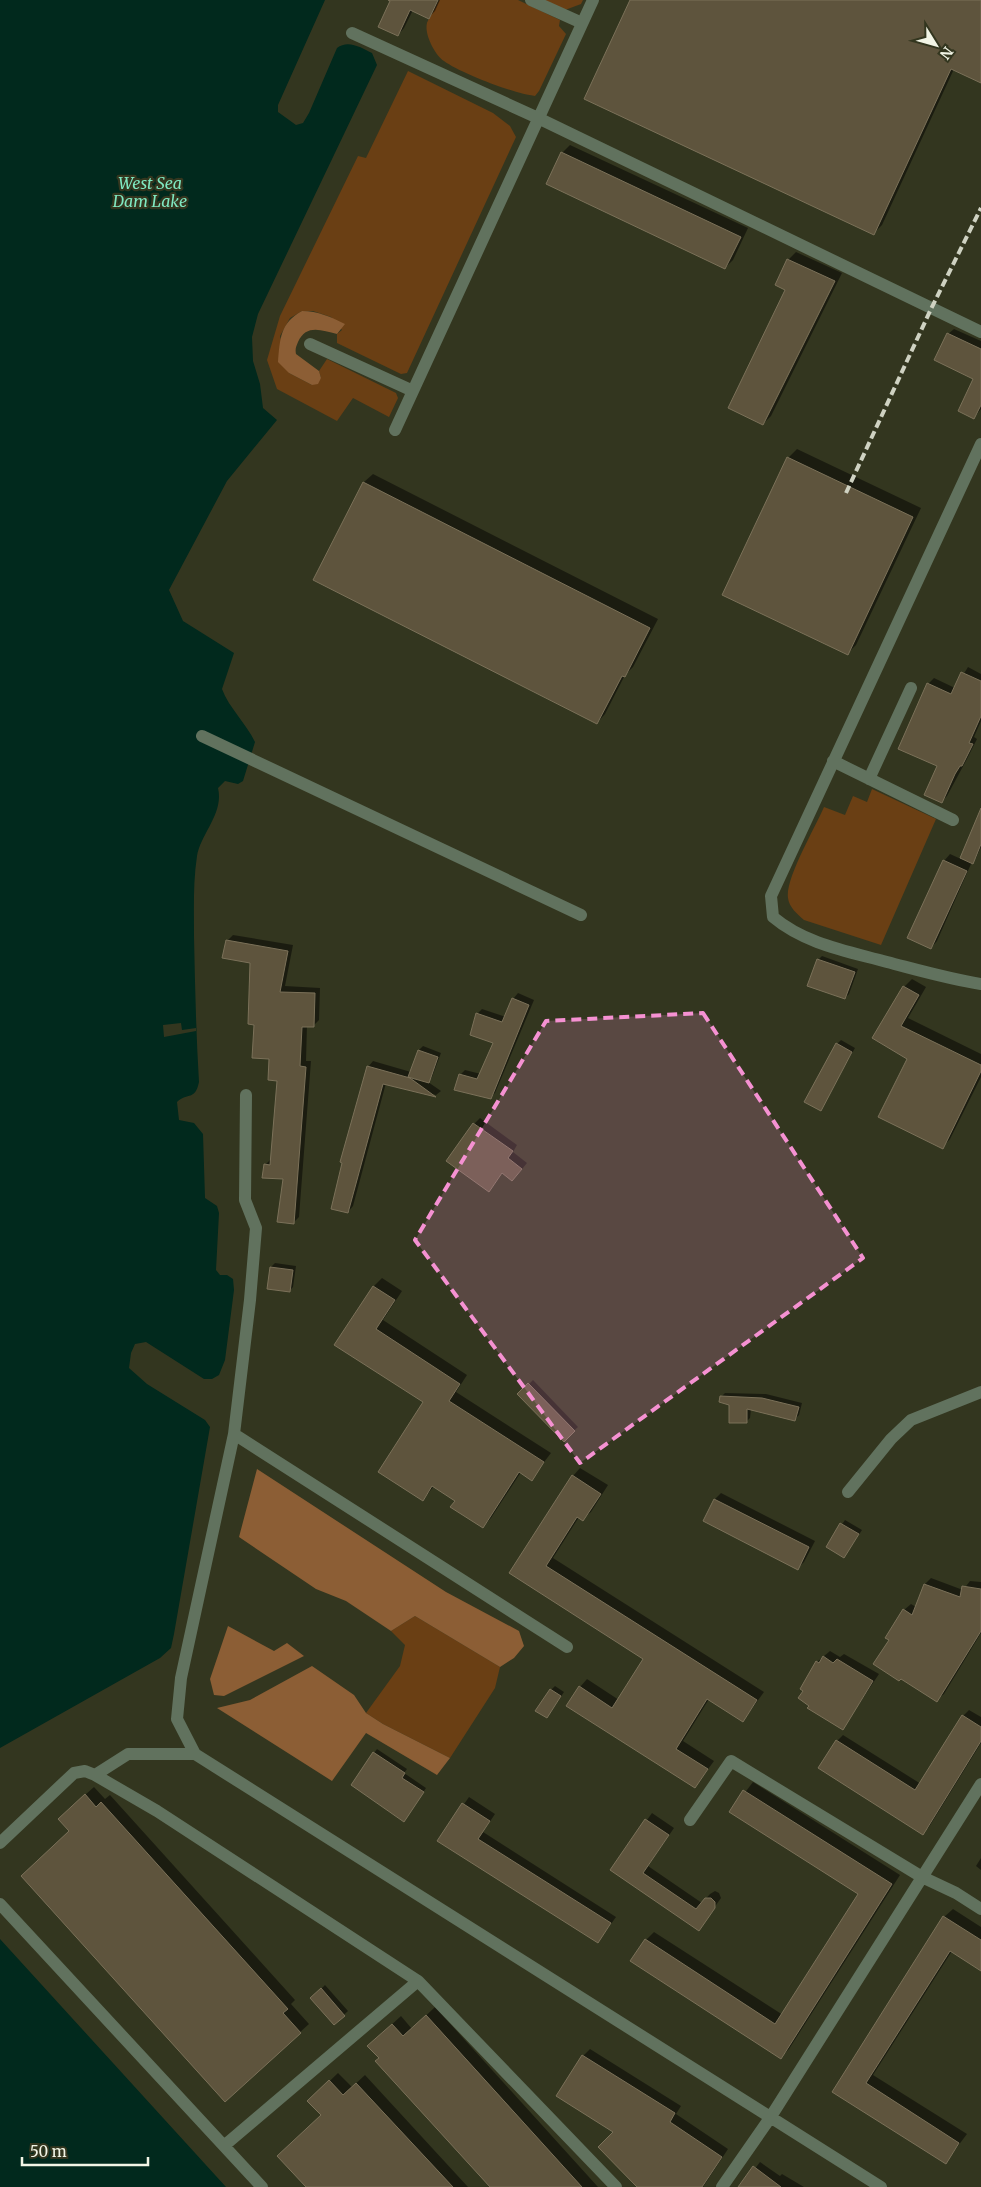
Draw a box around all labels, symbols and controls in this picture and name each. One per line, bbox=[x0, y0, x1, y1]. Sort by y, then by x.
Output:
north arrow bbox=[911, 20, 961, 70]
text: N bbox=[936, 43, 957, 63]
water label: West Sea Dam Lake bbox=[112, 173, 187, 211]
scale bar bbox=[22, 2134, 149, 2166]
text: 50 m bbox=[30, 2142, 67, 2161]

